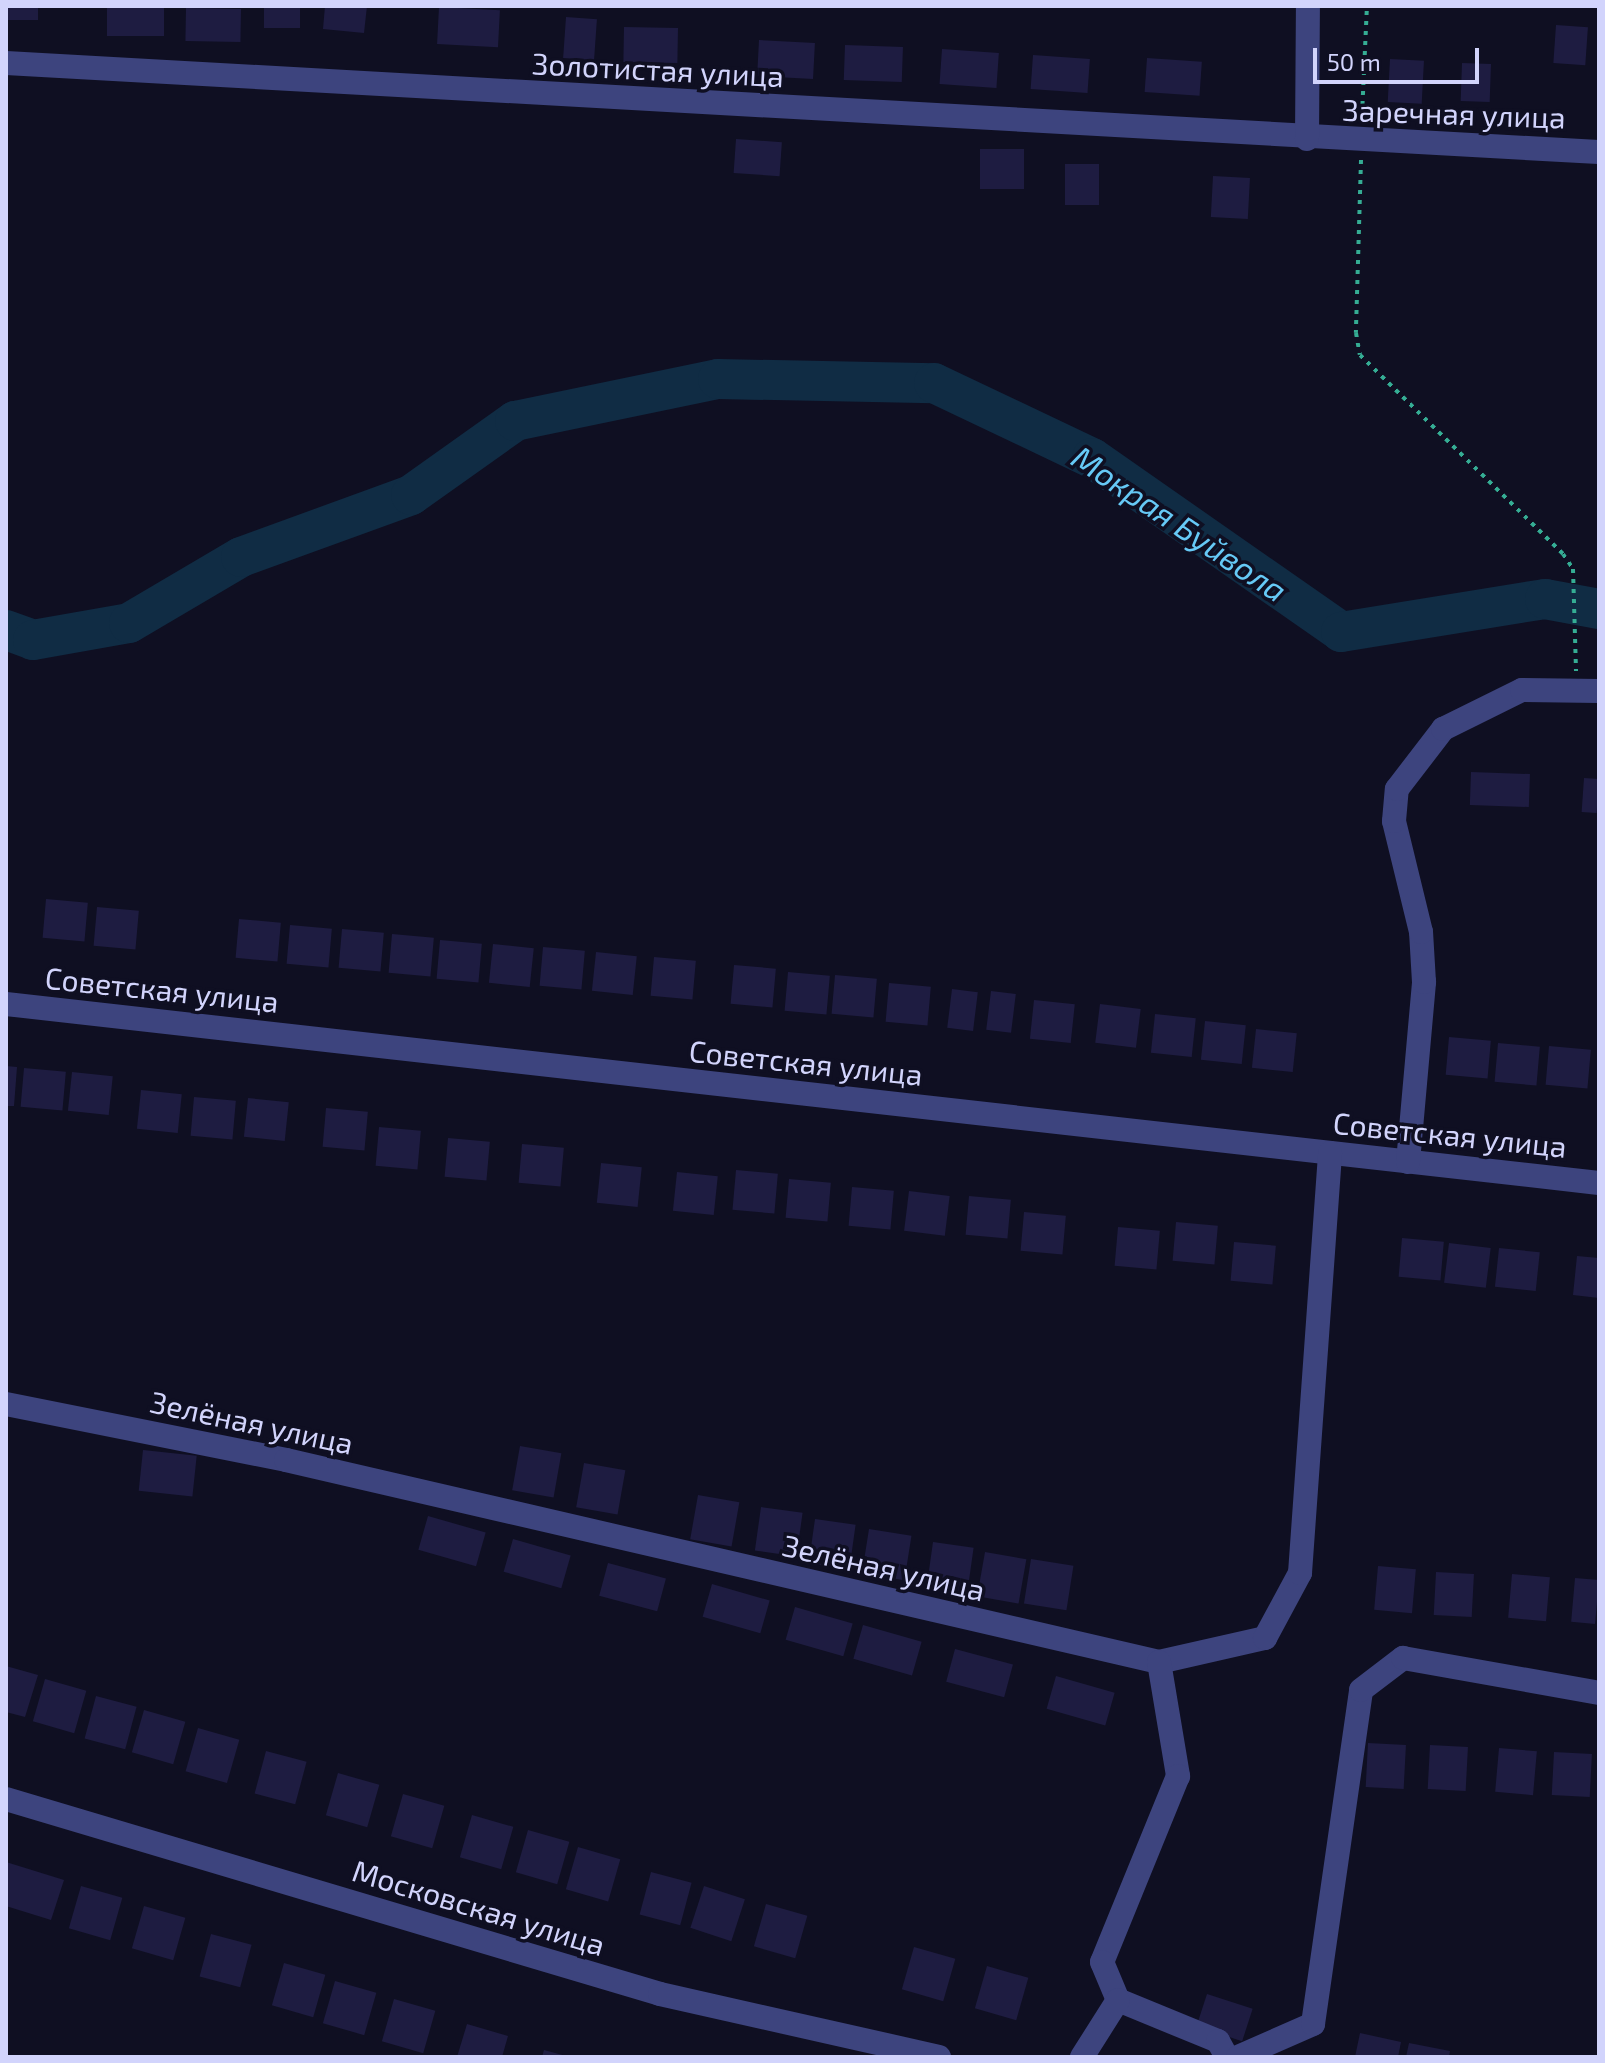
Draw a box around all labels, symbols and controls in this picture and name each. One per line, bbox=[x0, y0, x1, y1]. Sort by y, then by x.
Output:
scale bar bbox=[1317, 32, 1483, 82]
street label: Золотистая улица bbox=[531, 44, 785, 94]
text: 50 m bbox=[1327, 47, 1381, 76]
street label: Заречная улица bbox=[1342, 91, 1566, 135]
water label: Мокрая Буйвола bbox=[1065, 437, 1295, 609]
street label: Советская улица bbox=[43, 959, 281, 1019]
street label: Советская улица bbox=[687, 1032, 925, 1092]
street label: Советская улица bbox=[1331, 1104, 1569, 1164]
street label: Зелёная улица bbox=[147, 1383, 357, 1461]
street label: Зелёная улица bbox=[779, 1526, 989, 1608]
street label: Московская улица bbox=[348, 1851, 610, 1963]

